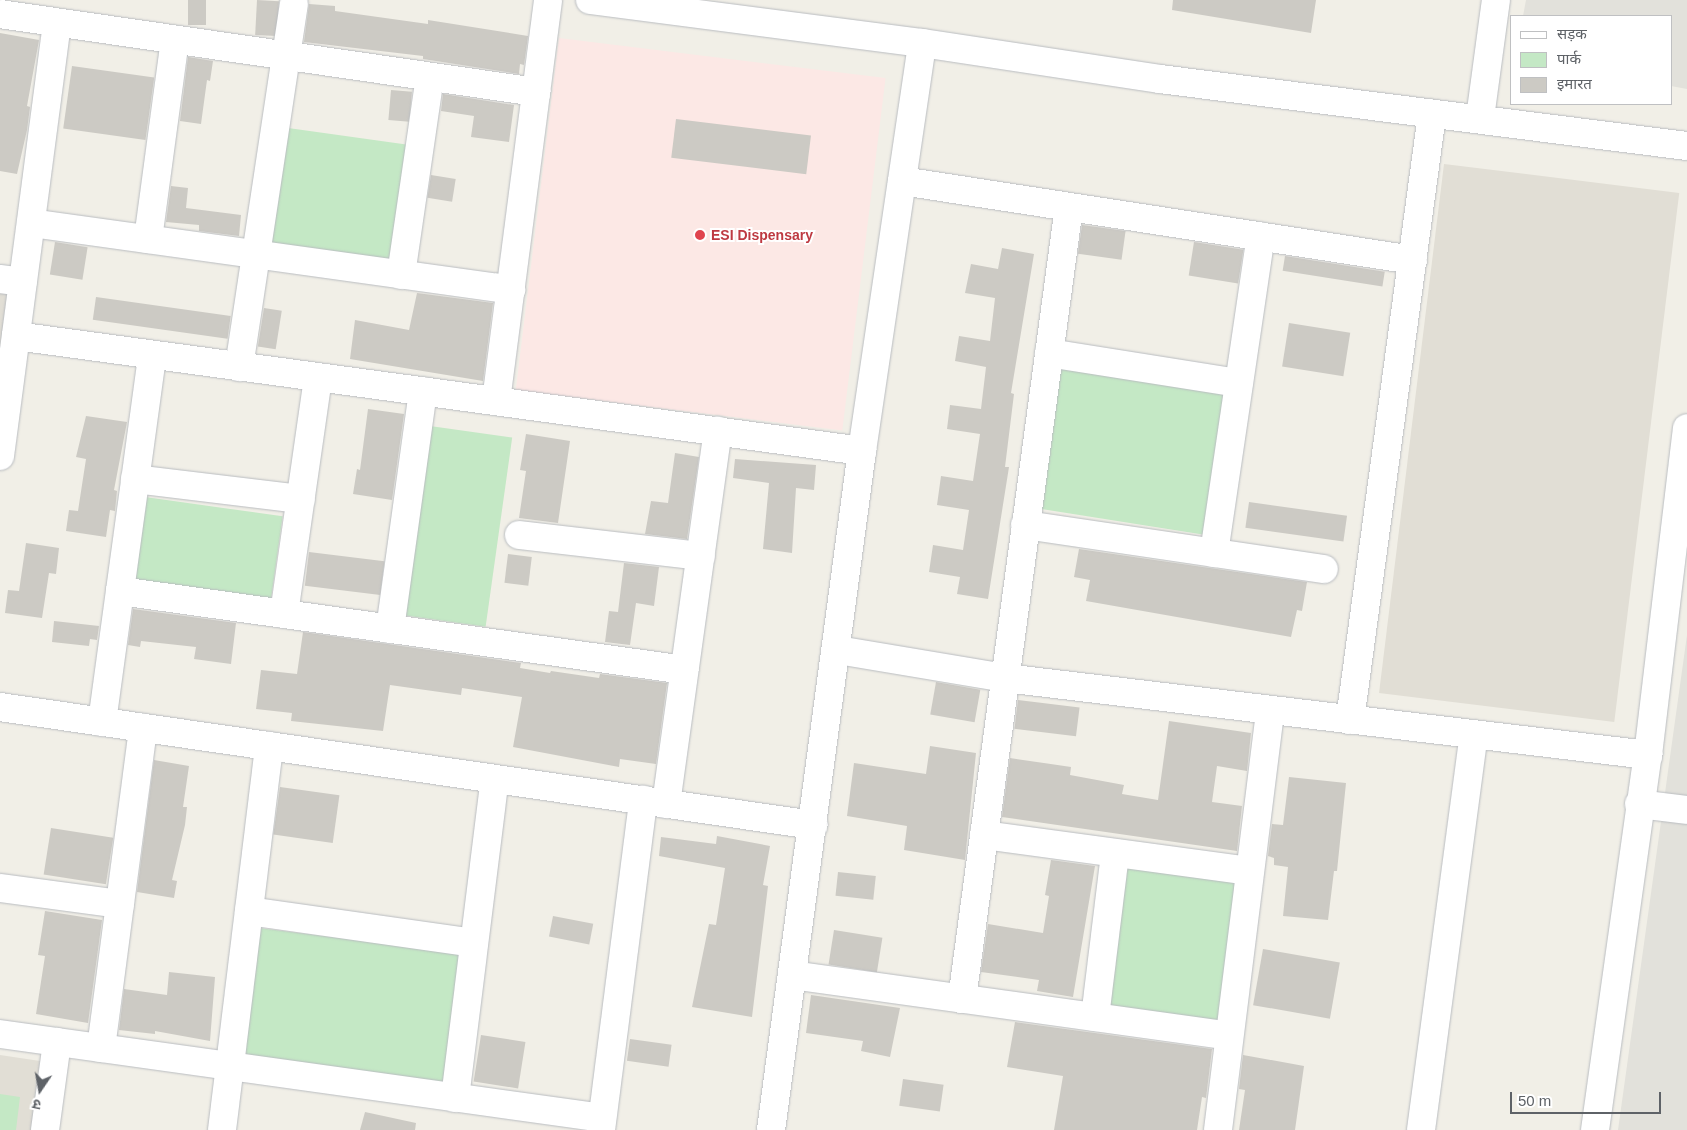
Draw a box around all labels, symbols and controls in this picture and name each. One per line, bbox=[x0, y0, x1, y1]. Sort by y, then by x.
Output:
legend bbox=[1510, 15, 1672, 105]
text: सड़क bbox=[1557, 25, 1587, 42]
text: पार्क bbox=[1557, 50, 1581, 67]
text: इमारत bbox=[1557, 75, 1592, 92]
place label: ESI Dispensary bbox=[711, 227, 813, 243]
marker: ESI Dispensary bbox=[693, 228, 707, 242]
north arrow bbox=[15, 1065, 65, 1115]
scale bar bbox=[1512, 1082, 1663, 1114]
text: 50 m bbox=[1518, 1092, 1551, 1109]
text: उ bbox=[31, 1096, 43, 1113]

